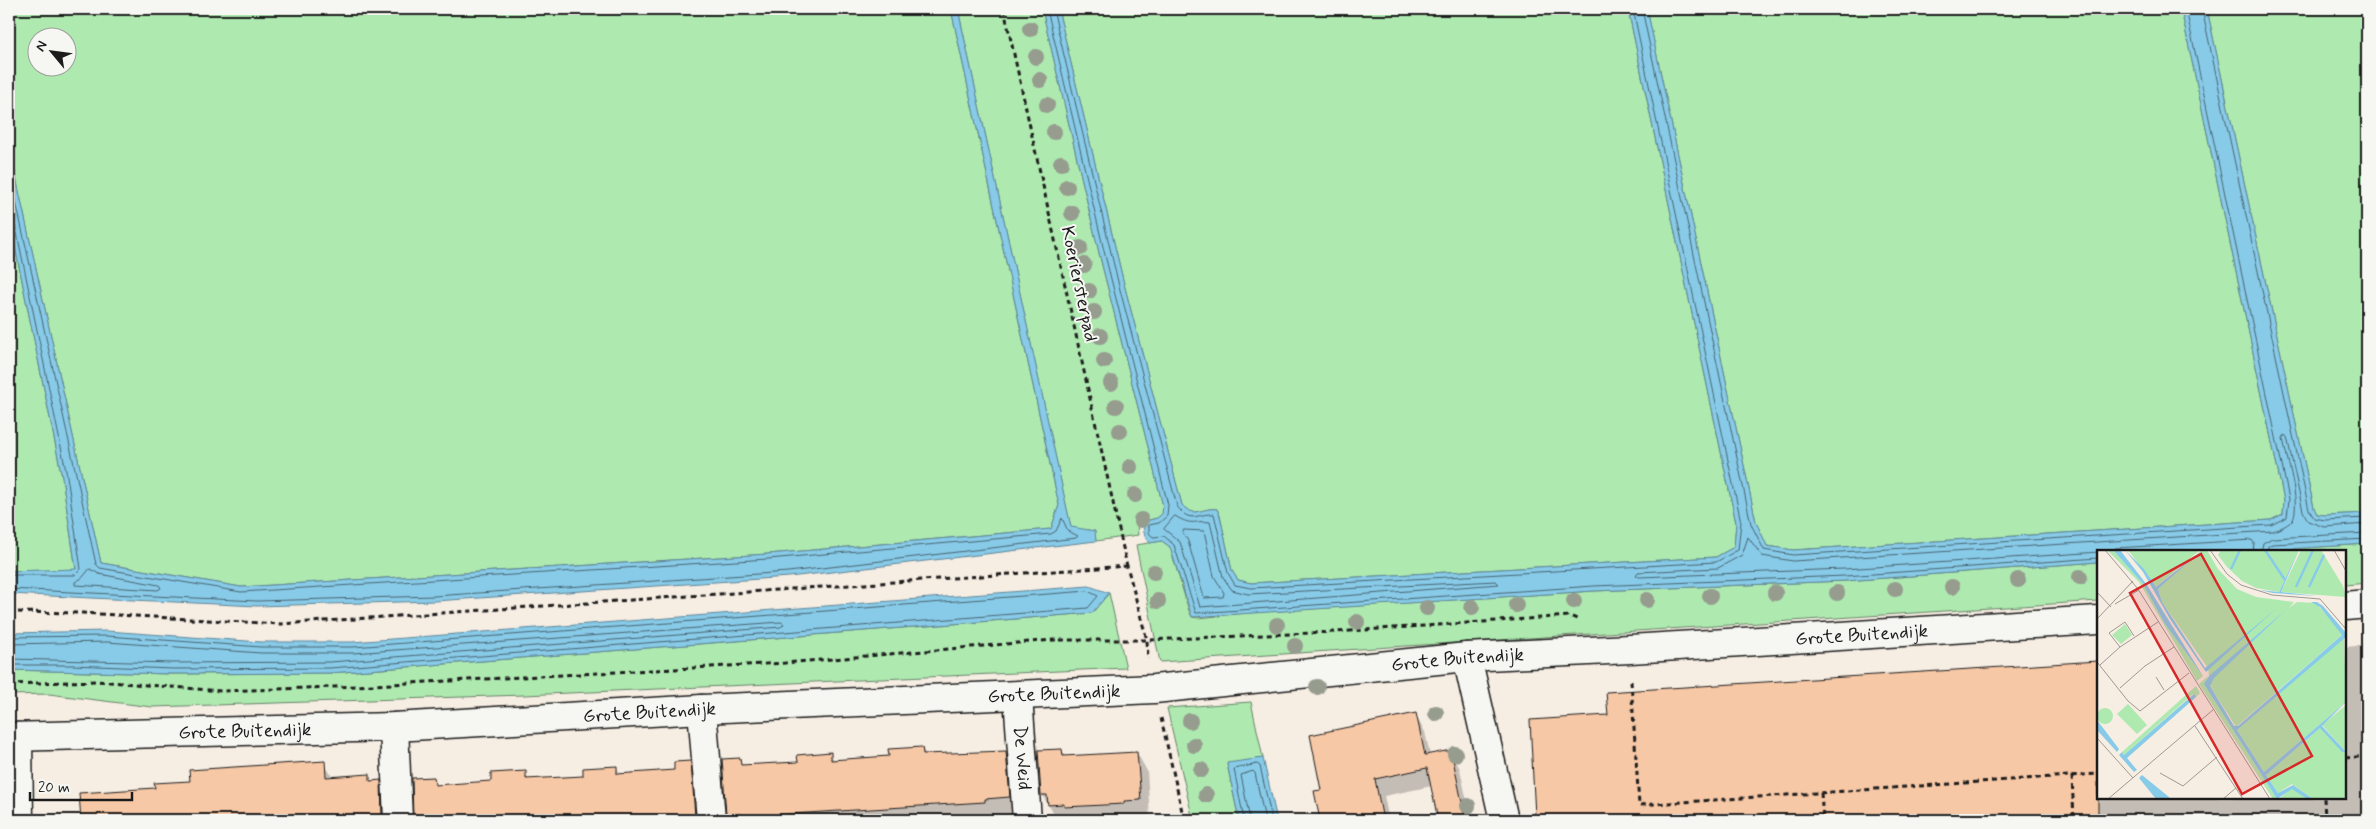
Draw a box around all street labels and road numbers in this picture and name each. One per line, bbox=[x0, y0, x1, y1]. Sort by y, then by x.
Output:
street label: Koeriersterpad bbox=[1055, 224, 1103, 344]
street label: Grote Buitendijk bbox=[1794, 618, 1929, 651]
street label: Grote Buitendijk bbox=[1390, 642, 1525, 677]
street label: Grote Buitendijk bbox=[987, 678, 1121, 709]
street label: Grote Buitendijk bbox=[582, 696, 717, 728]
street label: Grote Buitendijk bbox=[178, 717, 312, 745]
street label: De Weid bbox=[1008, 725, 1037, 791]

